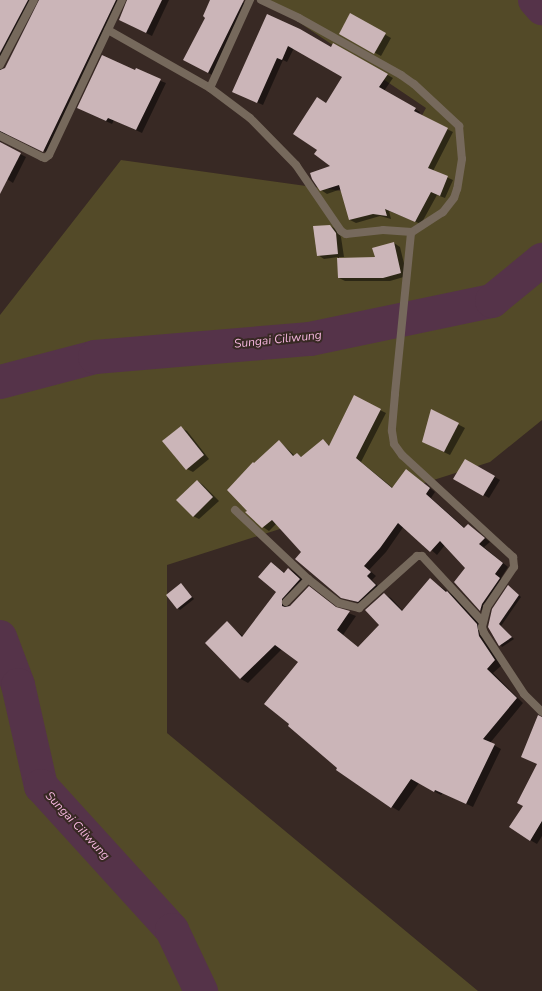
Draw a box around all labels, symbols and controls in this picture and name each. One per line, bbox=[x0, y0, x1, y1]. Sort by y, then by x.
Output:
water label: Sungai Ciliwung bbox=[233, 328, 323, 352]
water label: Sungai Ciliwung bbox=[42, 789, 112, 863]

